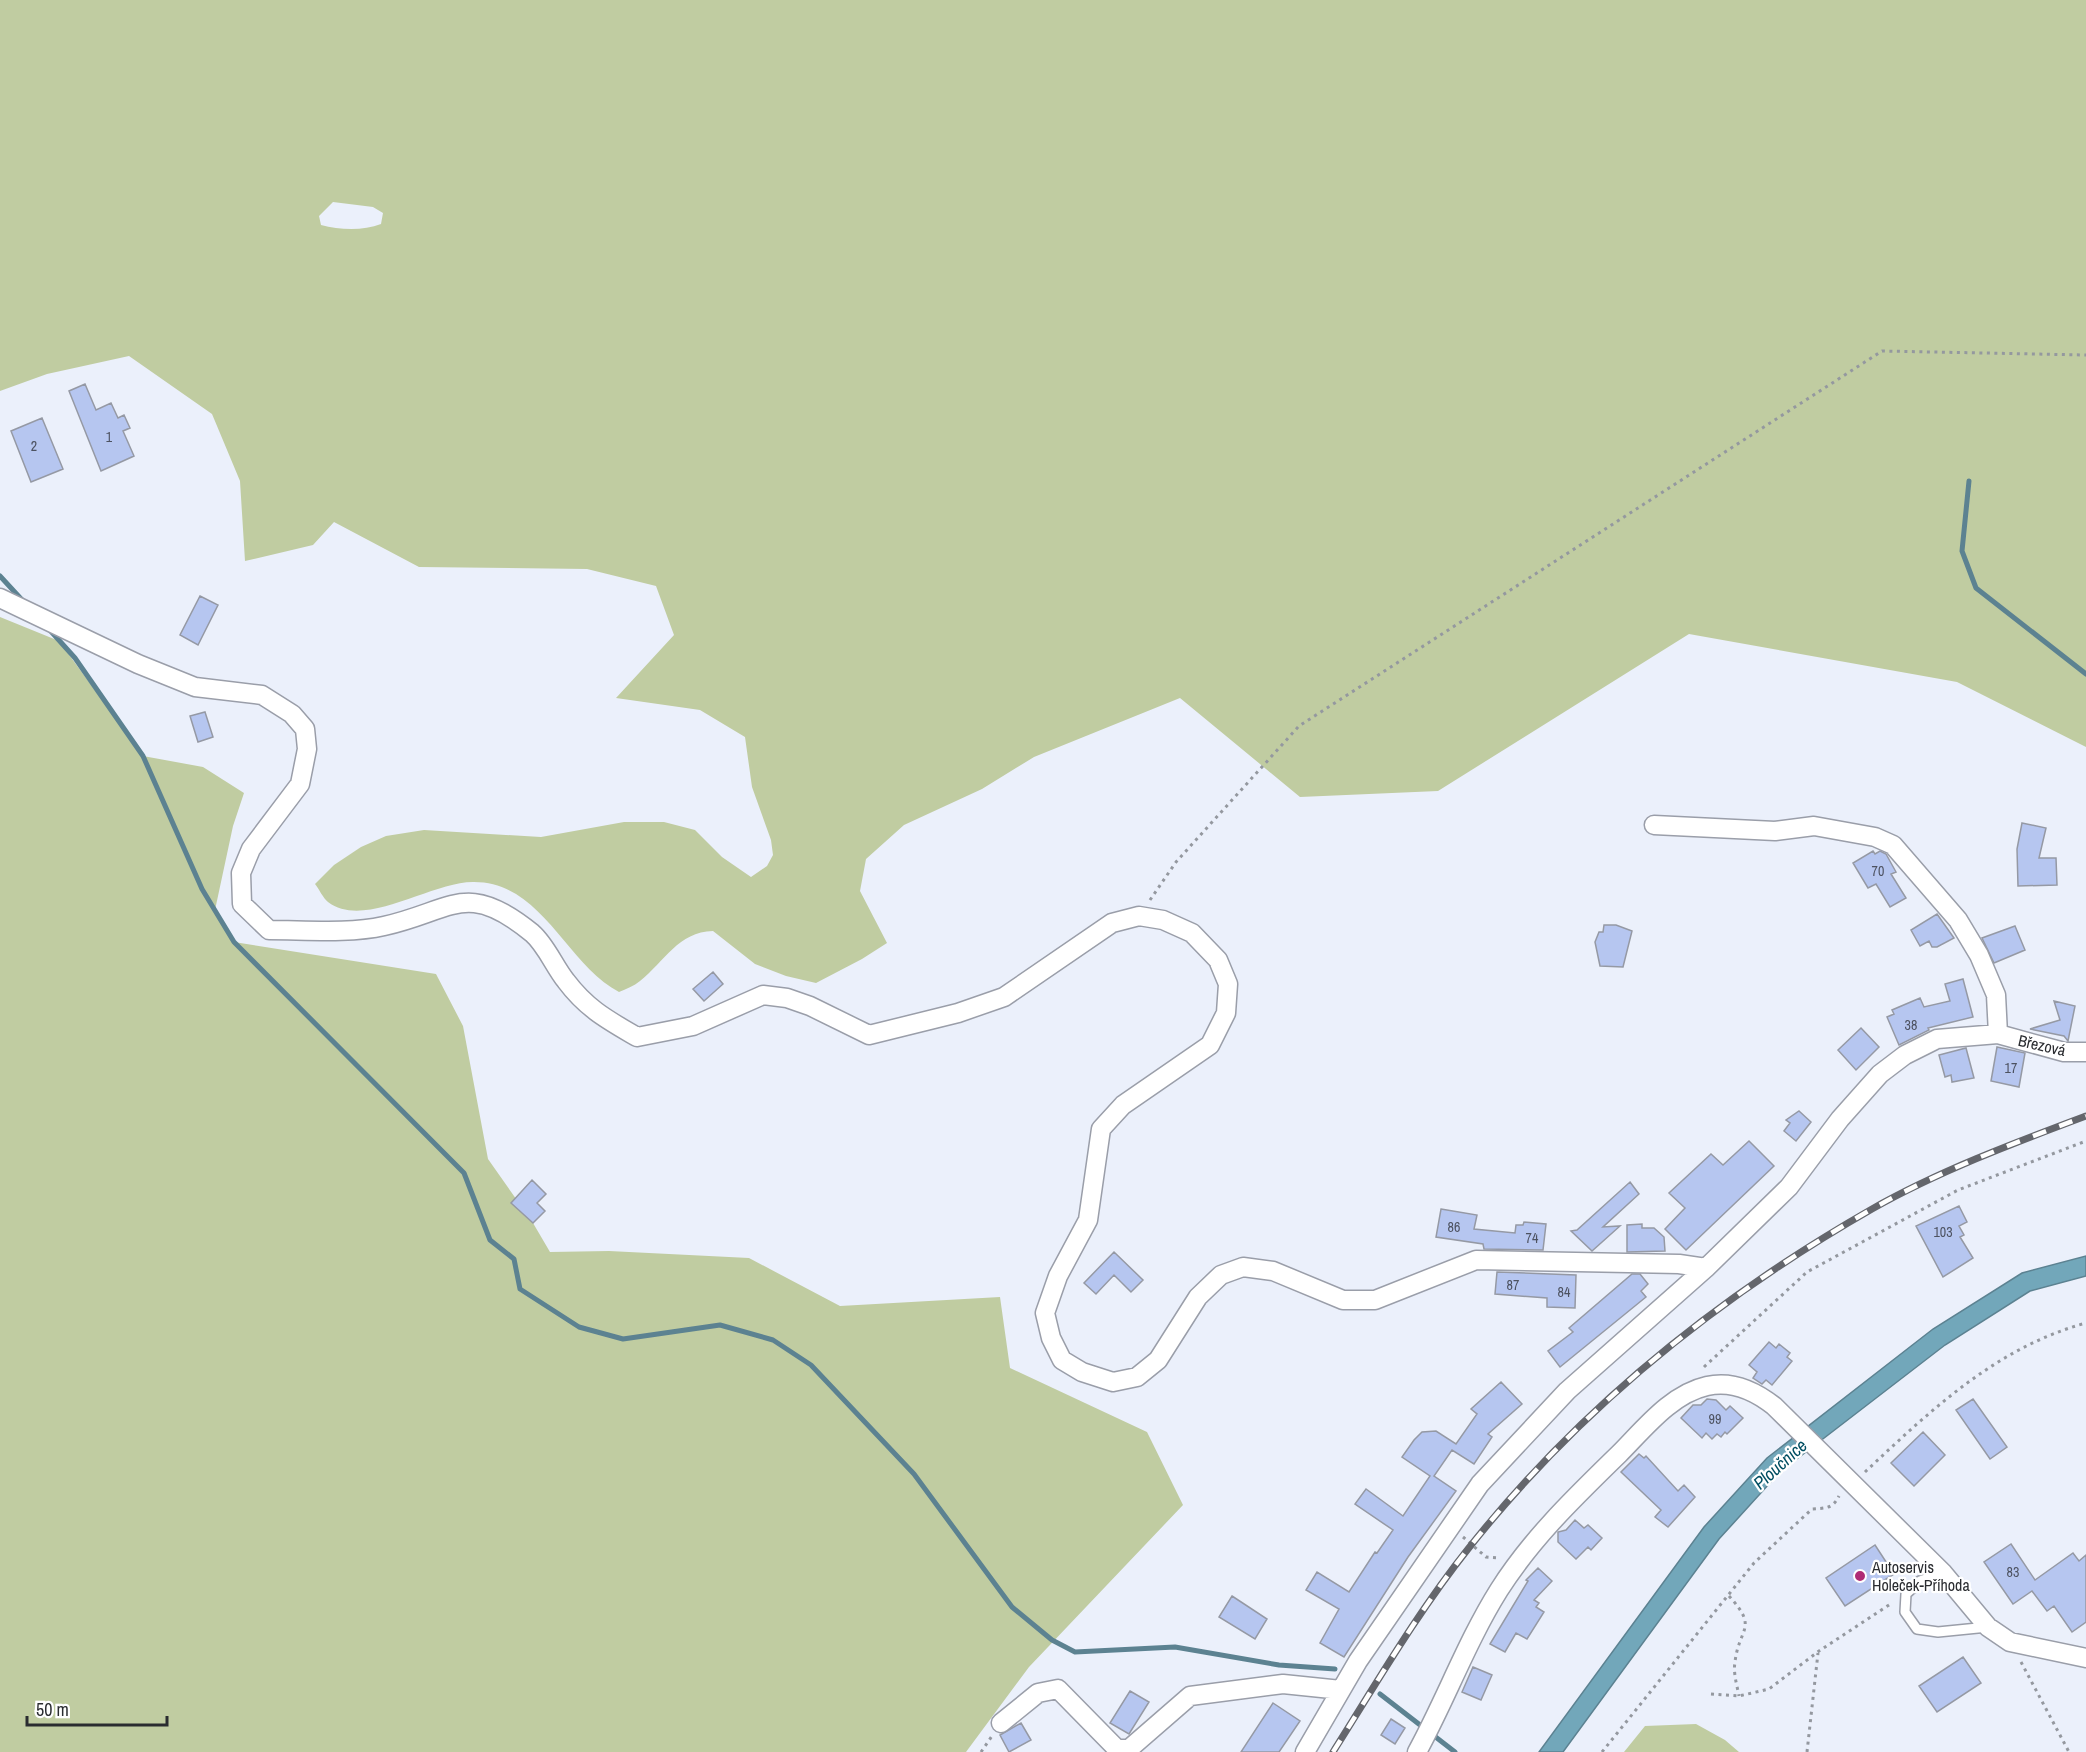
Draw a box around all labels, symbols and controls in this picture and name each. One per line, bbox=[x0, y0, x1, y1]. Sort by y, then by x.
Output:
house number: 1 bbox=[106, 428, 113, 446]
house number: 2 bbox=[31, 437, 37, 455]
house number: 70 bbox=[1872, 862, 1884, 880]
house number: 38 bbox=[1905, 1016, 1917, 1034]
street label: Březová bbox=[2016, 1029, 2069, 1061]
house number: 17 bbox=[2005, 1059, 2017, 1077]
house number: 86 bbox=[1448, 1218, 1460, 1236]
house number: 103 bbox=[1933, 1223, 1953, 1241]
house number: 74 bbox=[1526, 1229, 1539, 1247]
house number: 87 bbox=[1507, 1276, 1519, 1294]
house number: 84 bbox=[1558, 1283, 1571, 1301]
house number: 99 bbox=[1709, 1410, 1721, 1428]
water label: Ploučnice bbox=[1748, 1433, 1812, 1495]
place label: Autoservis Holeček-Příhoda bbox=[1871, 1556, 1970, 1596]
house number: 83 bbox=[2007, 1563, 2019, 1581]
marker: Autoservis Holeček-Příhoda bbox=[1853, 1569, 1867, 1583]
scale bar bbox=[27, 1689, 166, 1727]
text: 50 m bbox=[36, 1697, 69, 1722]

